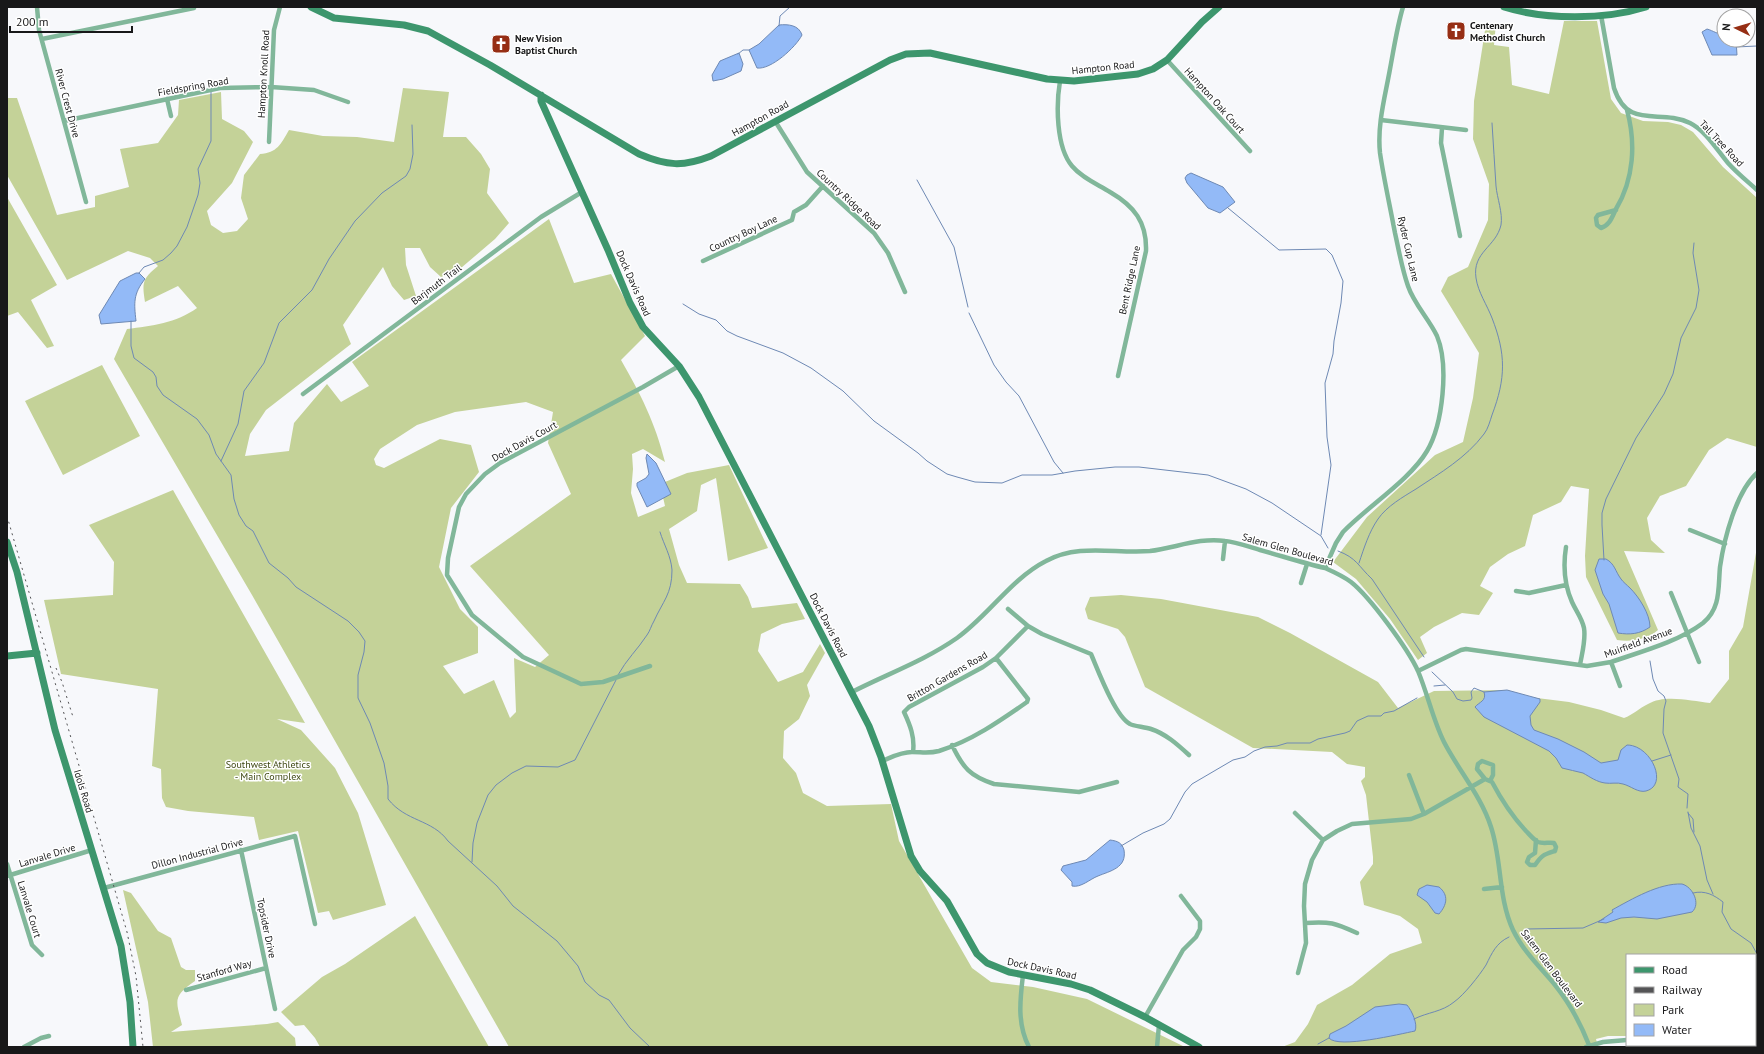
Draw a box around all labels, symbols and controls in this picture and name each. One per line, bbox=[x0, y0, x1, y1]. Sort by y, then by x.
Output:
scale bar bbox=[10, 8, 132, 34]
north arrow bbox=[1716, 8, 1756, 48]
text: 200 m bbox=[16, 14, 49, 29]
place label: Centenary Methodist Church bbox=[1470, 19, 1545, 44]
church icon: Centenary Methodist Church bbox=[1445, 20, 1467, 42]
text: N bbox=[1719, 23, 1733, 31]
street label: Hampton Knoll Road bbox=[255, 30, 272, 118]
place label: New Vision Baptist Church bbox=[515, 32, 577, 57]
church icon: New Vision Baptist Church bbox=[490, 33, 512, 55]
street label: Hampton Road bbox=[1071, 58, 1135, 77]
street label: Hampton Oak Court bbox=[1182, 65, 1248, 136]
street label: River Crest Drive bbox=[52, 67, 83, 139]
street label: Fieldspring Road bbox=[157, 74, 229, 99]
street label: Hampton Road bbox=[729, 97, 791, 139]
street label: Tall Tree Road bbox=[1697, 117, 1747, 170]
street label: Country Ridge Road bbox=[814, 166, 884, 233]
street label: Country Boy Lane bbox=[707, 212, 779, 255]
street label: Ryder Cup Lane bbox=[1395, 215, 1422, 283]
street label: Bent Ridge Lane bbox=[1116, 244, 1143, 316]
street label: Dock Davis Road bbox=[613, 248, 654, 318]
street label: Barjmuth Trail bbox=[408, 261, 464, 308]
street label: Dock Davis Court bbox=[489, 418, 560, 465]
street label: Salem Glen Boulevard bbox=[1241, 530, 1335, 569]
street label: Dock Davis Road bbox=[807, 591, 850, 660]
street label: Muirfield Avenue bbox=[1602, 624, 1674, 661]
street label: Britton Gardens Road bbox=[905, 648, 990, 705]
park label: Southwest Athletics - Main Complex bbox=[226, 758, 310, 783]
street label: Idols Road bbox=[71, 768, 96, 814]
street label: Dillon Industrial Drive bbox=[150, 835, 244, 872]
street label: Lanvale Drive bbox=[17, 841, 77, 870]
street label: Lanvale Court bbox=[15, 879, 45, 940]
street label: Topsider Drive bbox=[254, 897, 279, 959]
street label: Salem Glen Boulevard bbox=[1518, 927, 1585, 1010]
legend bbox=[1626, 954, 1756, 1046]
street label: Dock Davis Road bbox=[1006, 955, 1078, 982]
street label: Stanford Way bbox=[195, 956, 253, 984]
text: Road bbox=[1662, 962, 1687, 977]
text: Railway bbox=[1662, 982, 1702, 997]
text: Park bbox=[1662, 1002, 1684, 1017]
text: Water bbox=[1662, 1022, 1692, 1037]

